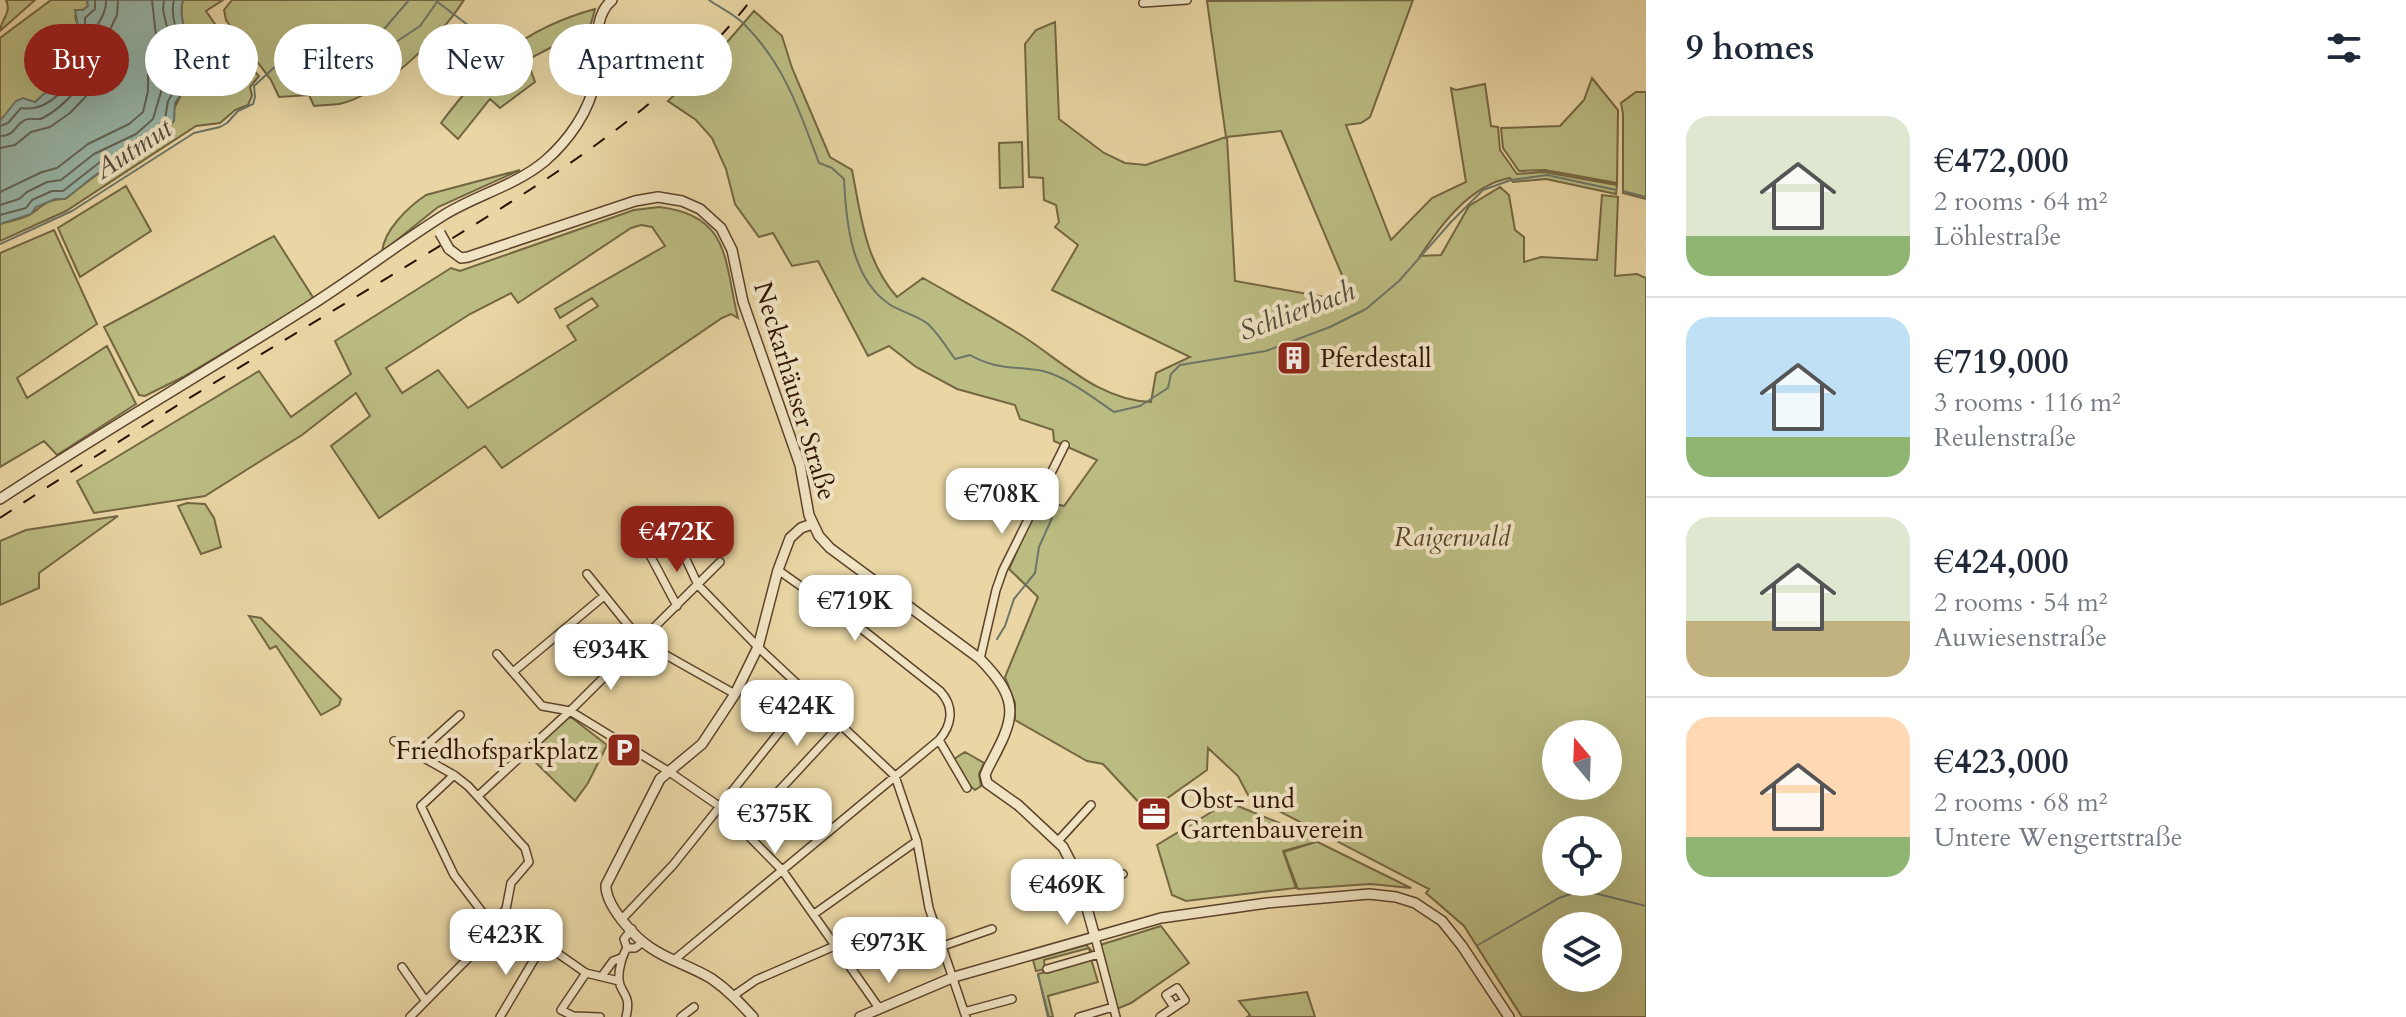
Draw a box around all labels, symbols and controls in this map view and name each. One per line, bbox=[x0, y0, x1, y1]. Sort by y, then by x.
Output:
chip: Buy bbox=[24, 24, 129, 96]
chip: Rent bbox=[145, 24, 258, 96]
chip: Filters bbox=[274, 24, 402, 96]
chip: New bbox=[418, 24, 533, 96]
chip: Apartment bbox=[549, 24, 732, 96]
text: 9 homes bbox=[1686, 25, 1814, 71]
icon: filters bbox=[2322, 26, 2366, 70]
water label: Autmut bbox=[86, 109, 180, 189]
text: €472,000 bbox=[1934, 138, 2069, 184]
icon: home bbox=[1750, 148, 1846, 244]
text: 2 rooms · 64 m² bbox=[1934, 184, 2107, 219]
text: Löhlestraße bbox=[1934, 219, 2061, 254]
water label: Schlierbach bbox=[1234, 271, 1361, 350]
street label: Neckarhäuser Straße bbox=[745, 277, 845, 505]
building icon: Pferdestall bbox=[1275, 339, 1313, 377]
text: €719,000 bbox=[1934, 339, 2069, 385]
place label: Pferdestall bbox=[1320, 341, 1432, 376]
icon: home bbox=[1750, 349, 1846, 445]
text: 3 rooms · 116 m² bbox=[1934, 385, 2121, 420]
text: Reulenstraße bbox=[1934, 420, 2076, 455]
pin: €708K bbox=[946, 468, 1058, 536]
text: €708K bbox=[964, 476, 1040, 511]
pin: €472K bbox=[621, 506, 733, 574]
text: €472K bbox=[639, 514, 715, 549]
park label: Raigerwald bbox=[1394, 520, 1512, 555]
text: €424,000 bbox=[1934, 539, 2069, 585]
icon: home bbox=[1750, 549, 1846, 645]
pin: €719K bbox=[799, 575, 911, 643]
text: €719K bbox=[817, 583, 893, 618]
text: 2 rooms · 54 m² bbox=[1934, 585, 2107, 620]
text: Auwiesenstraße bbox=[1934, 620, 2107, 655]
pin: €934K bbox=[555, 624, 667, 692]
text: €934K bbox=[573, 632, 649, 667]
pin: €424K bbox=[741, 680, 853, 748]
text: €424K bbox=[759, 688, 835, 723]
north arrow bbox=[1542, 720, 1622, 800]
map controls bbox=[1542, 720, 1622, 992]
parking icon: Friedhofsparkplatz bbox=[605, 731, 643, 769]
place label: Friedhofsparkplatz bbox=[396, 733, 598, 768]
text: €423,000 bbox=[1934, 739, 2069, 785]
icon: home bbox=[1750, 749, 1846, 845]
place label: Obst- und Gartenbauverein bbox=[1180, 782, 1364, 847]
text: 2 rooms · 68 m² bbox=[1934, 785, 2107, 820]
pin: €375K bbox=[719, 788, 831, 856]
office icon: Obst- und Gartenbauverein bbox=[1135, 795, 1173, 833]
text: €375K bbox=[737, 796, 813, 831]
button: locate bbox=[1542, 816, 1622, 896]
text: Untere Wengertstraße bbox=[1934, 820, 2183, 855]
pin: €469K bbox=[1011, 859, 1123, 927]
text: €469K bbox=[1029, 867, 1105, 902]
pin: €423K bbox=[450, 909, 562, 977]
button: layers bbox=[1542, 912, 1622, 992]
text: €423K bbox=[468, 917, 544, 952]
pin: €973K bbox=[833, 917, 945, 985]
text: €973K bbox=[851, 925, 927, 960]

